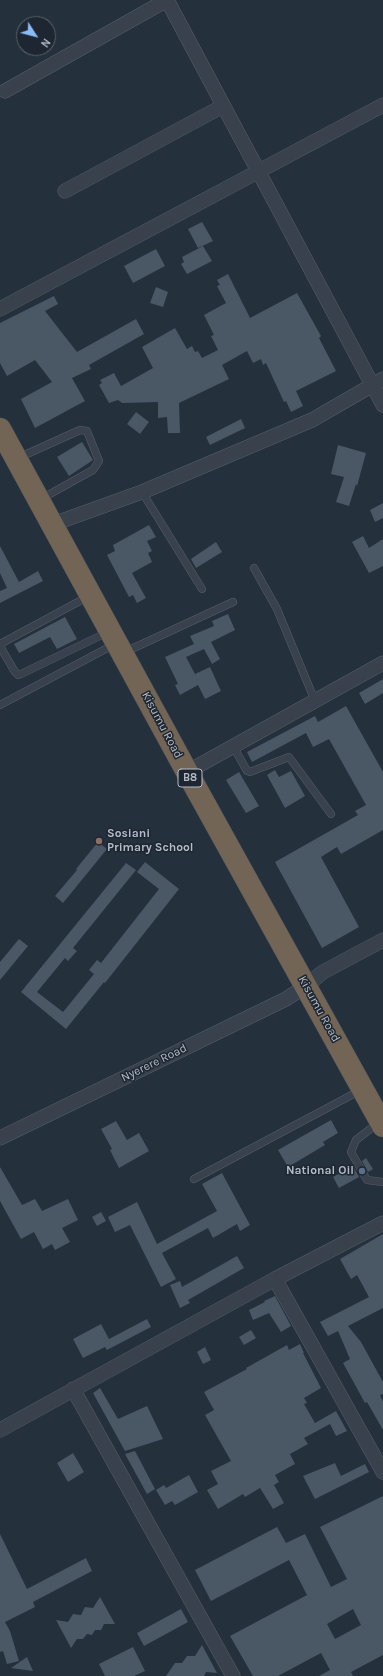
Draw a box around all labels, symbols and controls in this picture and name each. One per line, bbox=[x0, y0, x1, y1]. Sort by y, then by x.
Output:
north arrow bbox=[16, 16, 56, 56]
text: N bbox=[38, 36, 53, 50]
street label: Kisumu Road bbox=[138, 689, 186, 761]
road number: B8 bbox=[178, 769, 202, 787]
place label: Sosiani Primary School bbox=[107, 827, 194, 855]
marker: Sosiani Primary School bbox=[94, 836, 104, 846]
street label: Kisumu Road bbox=[295, 973, 343, 1045]
street label: Nyerere Road bbox=[119, 1041, 189, 1085]
place label: National Oil bbox=[286, 1164, 354, 1178]
marker: National Oil bbox=[357, 1166, 367, 1176]

